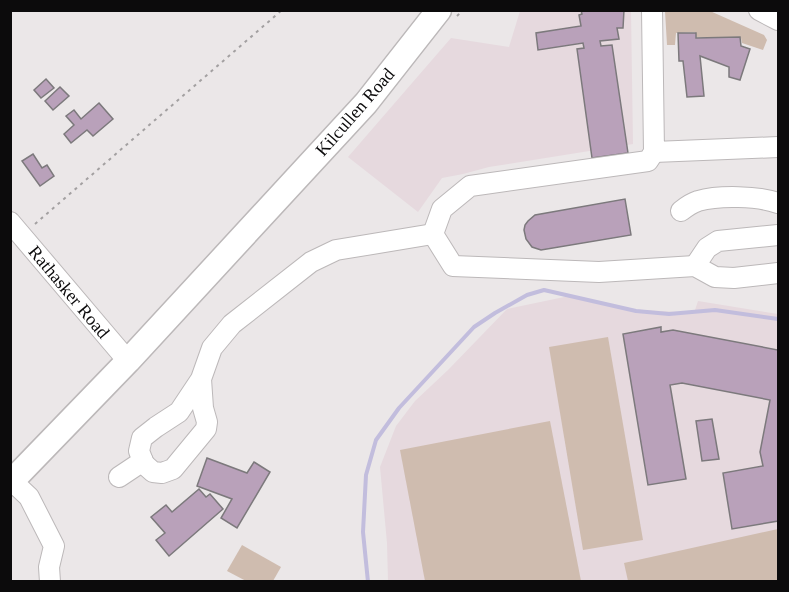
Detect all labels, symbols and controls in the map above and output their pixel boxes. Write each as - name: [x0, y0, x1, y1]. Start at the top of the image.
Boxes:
- street label: Kilcullen Road: [312, 64, 398, 160]
- street label: Rathasker Road: [25, 242, 113, 342]

